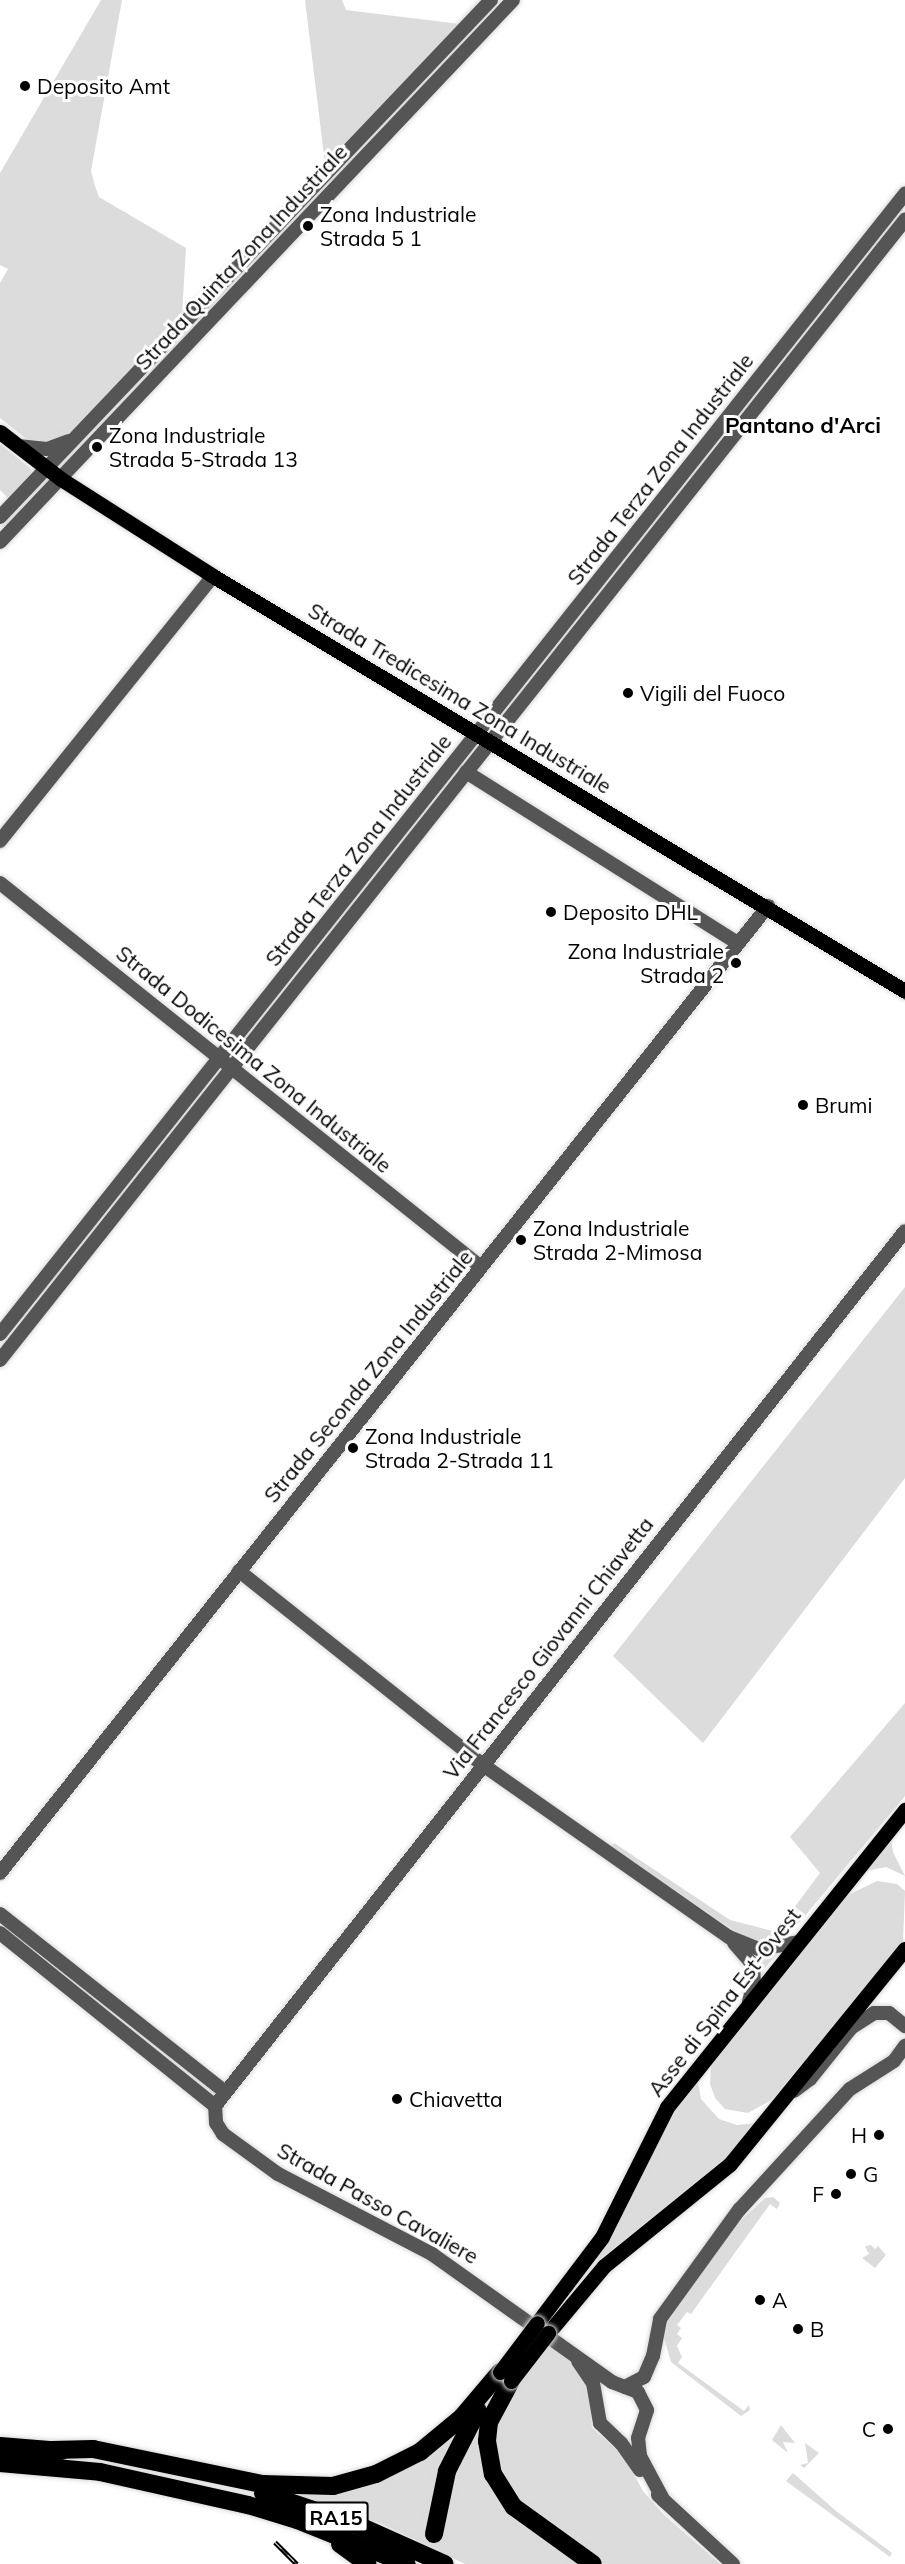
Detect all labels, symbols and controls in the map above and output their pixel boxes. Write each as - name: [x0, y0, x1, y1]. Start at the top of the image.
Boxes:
- place label: Deposito Amt: [37, 73, 170, 99]
- marker: Deposito Amt: [18, 79, 32, 93]
- street label: Strada Quinta Zona Industriale: [130, 139, 352, 375]
- place label: Zona Industriale Strada 5 1: [320, 201, 476, 251]
- marker: Zona Industriale Strada 5 1: [301, 219, 315, 233]
- street label: Strada Terza Zona Industriale: [562, 348, 758, 590]
- district label: Pantano d'Arci: [725, 413, 881, 439]
- place label: Zona Industriale Strada 5-Strada 13: [109, 422, 298, 472]
- marker: Zona Industriale Strada 5-Strada 13: [90, 440, 104, 454]
- street label: Strada Tredicesima Zona Industriale: [304, 597, 616, 799]
- place label: Vigili del Fuoco: [640, 680, 785, 706]
- marker: Vigili del Fuoco: [621, 686, 635, 700]
- street label: Strada Terza Zona Industriale: [260, 729, 456, 971]
- place label: Deposito DHL: [563, 899, 698, 925]
- marker: Deposito DHL: [544, 905, 558, 919]
- place label: Zona Industriale Strada 2: [568, 938, 724, 988]
- street label: Strada Dodicesima Zona Industriale: [111, 940, 397, 1178]
- marker: Zona Industriale Strada 2: [729, 956, 743, 970]
- place label: Brumi: [815, 1092, 872, 1118]
- marker: Brumi: [796, 1098, 810, 1112]
- place label: Zona Industriale Strada 2-Mimosa: [533, 1215, 702, 1265]
- marker: Zona Industriale Strada 2-Mimosa: [514, 1233, 528, 1247]
- street label: Strada Seconda Zona Industriale: [258, 1245, 478, 1507]
- place label: Zona Industriale Strada 2-Strada 11: [365, 1423, 554, 1473]
- marker: Zona Industriale Strada 2-Strada 11: [346, 1441, 360, 1455]
- street label: Via Francesco Giovanni Chiavetta: [438, 1512, 658, 1784]
- street label: Asse di Spina Est-Ovest: [643, 1903, 805, 2101]
- place label: Chiavetta: [409, 2086, 503, 2112]
- marker: Chiavetta: [390, 2092, 404, 2106]
- place label: H: [851, 2122, 867, 2148]
- marker: H: [872, 2128, 886, 2142]
- street label: Strada Passo Cavaliere: [273, 2137, 483, 2269]
- place label: G: [863, 2161, 878, 2187]
- marker: G: [844, 2167, 858, 2181]
- place label: F: [812, 2181, 824, 2207]
- marker: F: [829, 2187, 843, 2201]
- place label: A: [772, 2287, 787, 2313]
- marker: A: [753, 2293, 767, 2307]
- place label: B: [810, 2316, 824, 2342]
- marker: B: [791, 2322, 805, 2336]
- place label: C: [862, 2416, 876, 2442]
- marker: C: [881, 2422, 895, 2436]
- road number: RA15: [303, 2500, 369, 2534]

